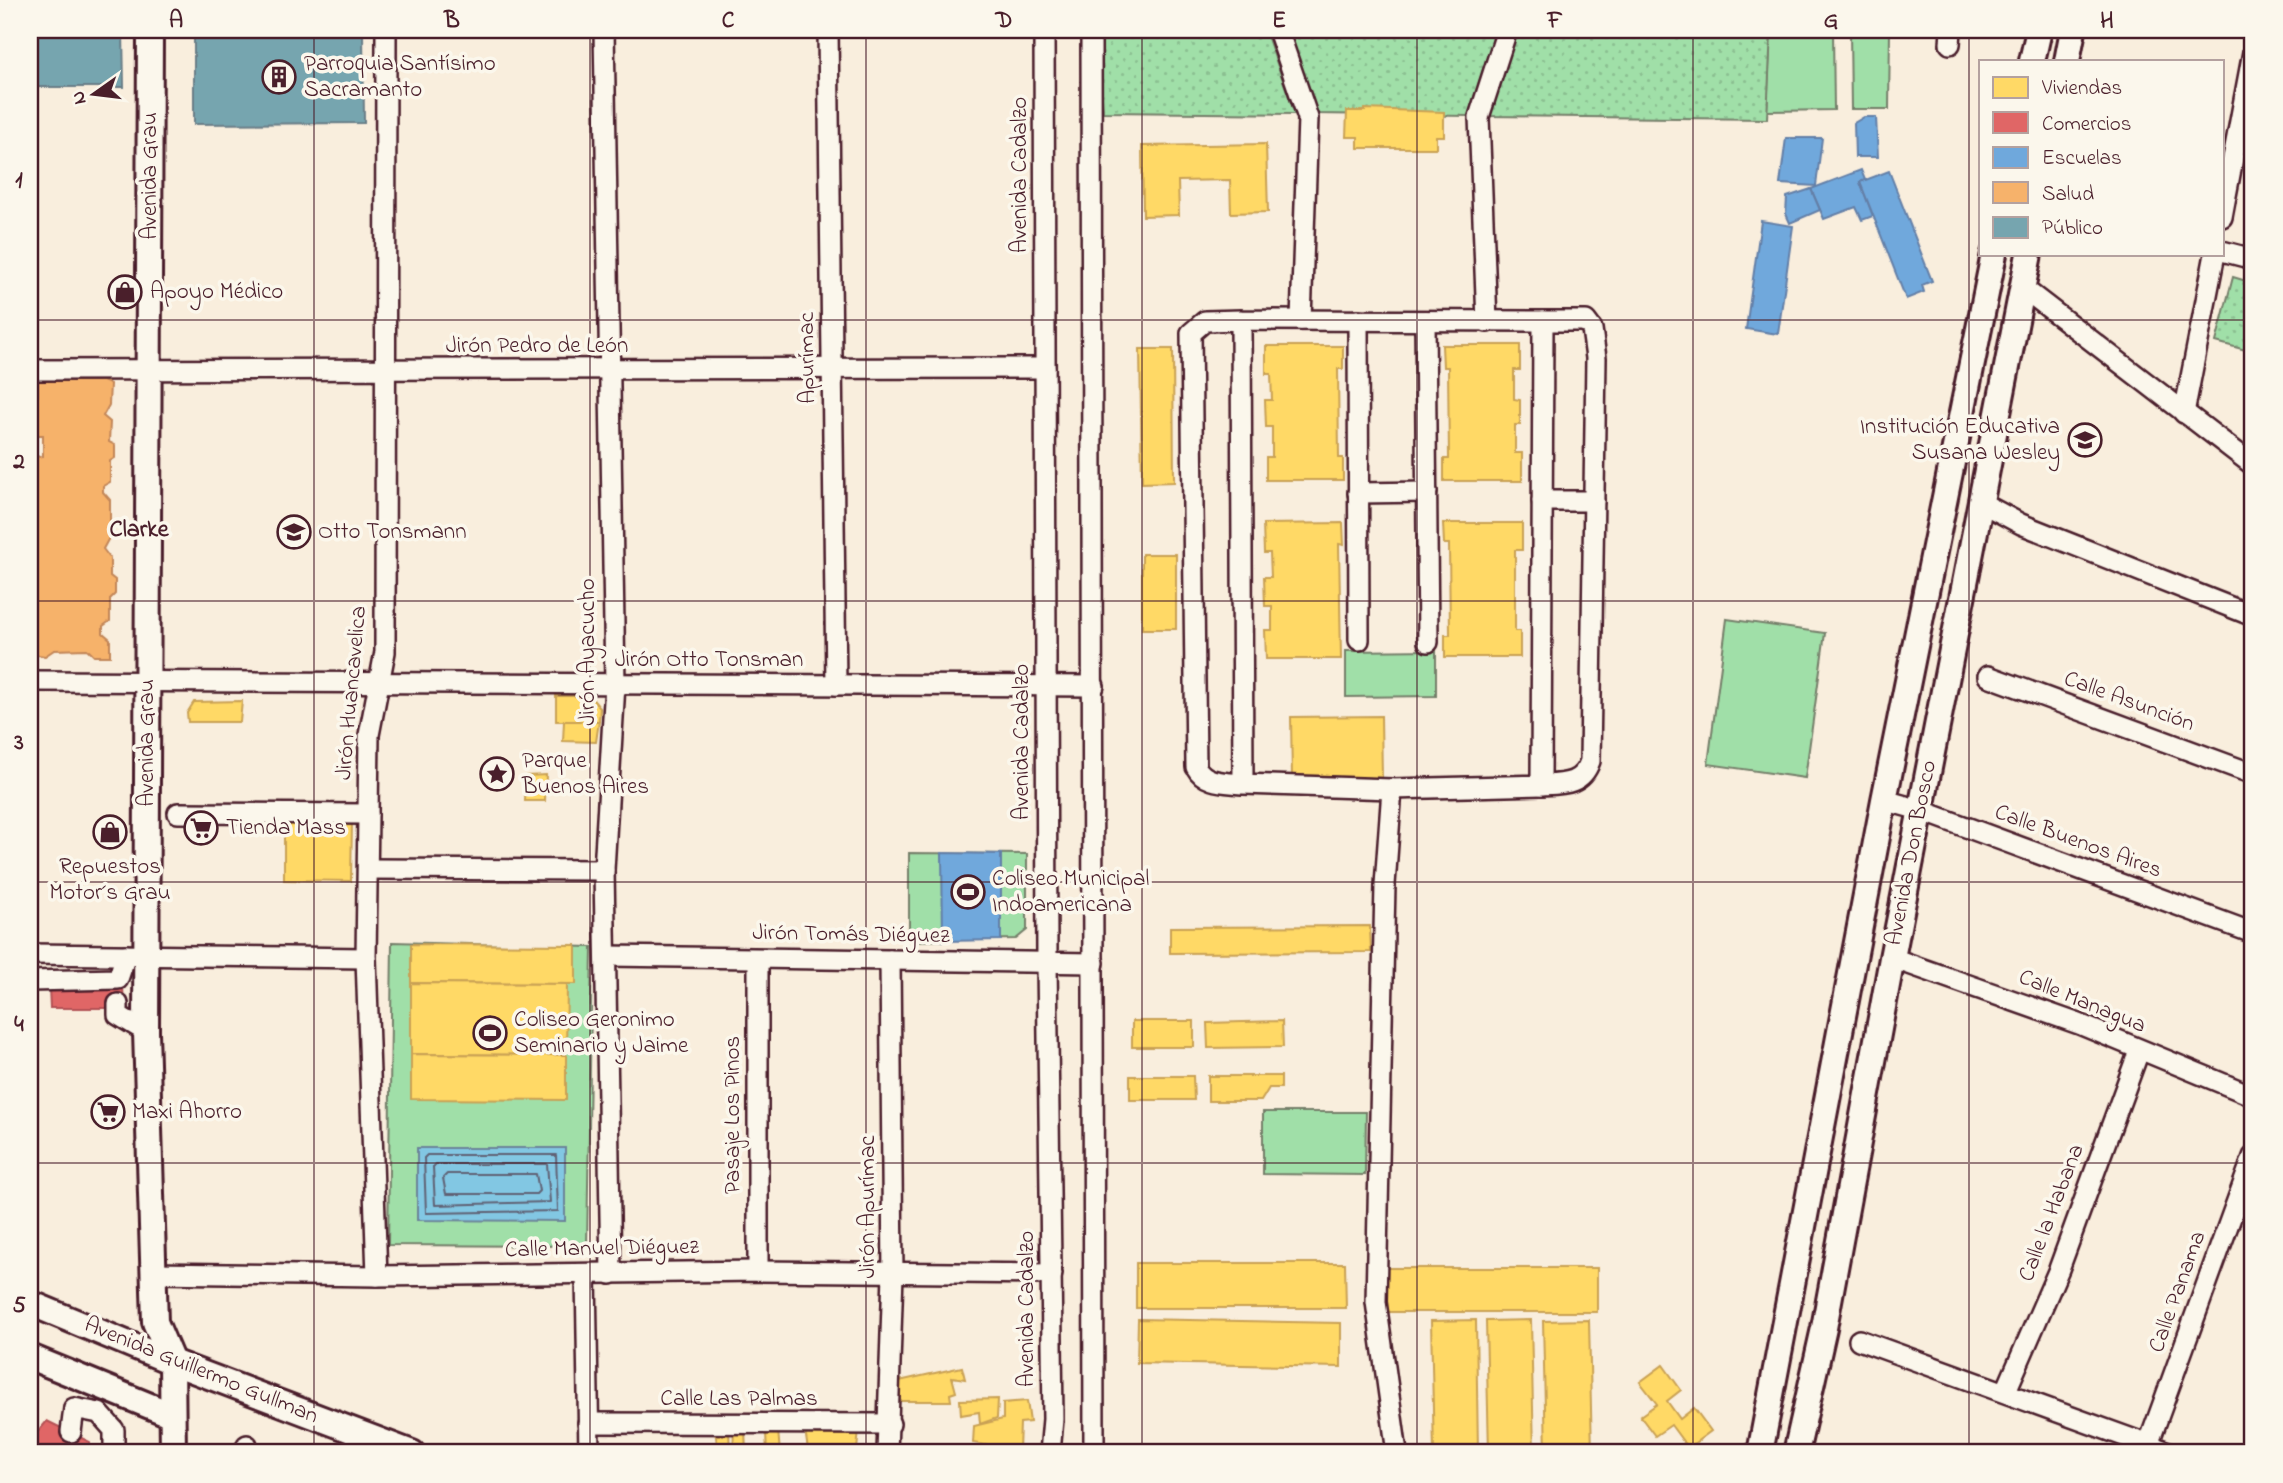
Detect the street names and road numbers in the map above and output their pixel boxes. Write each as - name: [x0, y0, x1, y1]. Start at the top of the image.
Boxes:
- street label: Avenida Cadalzo: [1004, 97, 1037, 253]
- street label: Avenida Grau: [134, 112, 167, 240]
- street label: Apurímac: [791, 311, 825, 404]
- street label: Jirón Pedro de León: [446, 330, 628, 363]
- street label: Jirón Ayacucho: [572, 578, 607, 726]
- street label: Jirón Huancavelica: [328, 604, 376, 782]
- street label: Jirón Otto Tonsman: [615, 644, 803, 677]
- street label: Calle Asunción: [2059, 663, 2199, 741]
- street label: Avenida Cadalzo: [1006, 664, 1039, 820]
- street label: Avenida Grau: [131, 679, 164, 807]
- street label: Avenida Don Bosco: [1878, 758, 1946, 948]
- street label: Calle Buenos Aires: [1990, 796, 2166, 888]
- street label: Jirón Tomás Diéguez: [752, 917, 950, 954]
- street label: Calle Managua: [2013, 961, 2151, 1043]
- street label: Pasaje Los Pinos: [717, 1036, 750, 1194]
- street label: Jirón Apurímac: [852, 1135, 885, 1279]
- street label: Calle la Habana: [2011, 1139, 2093, 1287]
- street label: Calle Panama: [2141, 1227, 2215, 1357]
- street label: Calle Manuel Diéguez: [505, 1231, 700, 1268]
- street label: Avenida Cadalzo: [1011, 1231, 1044, 1387]
- street label: Avenida Guillermo Gullman: [79, 1309, 323, 1433]
- street label: Calle Las Palmas: [660, 1383, 818, 1416]

